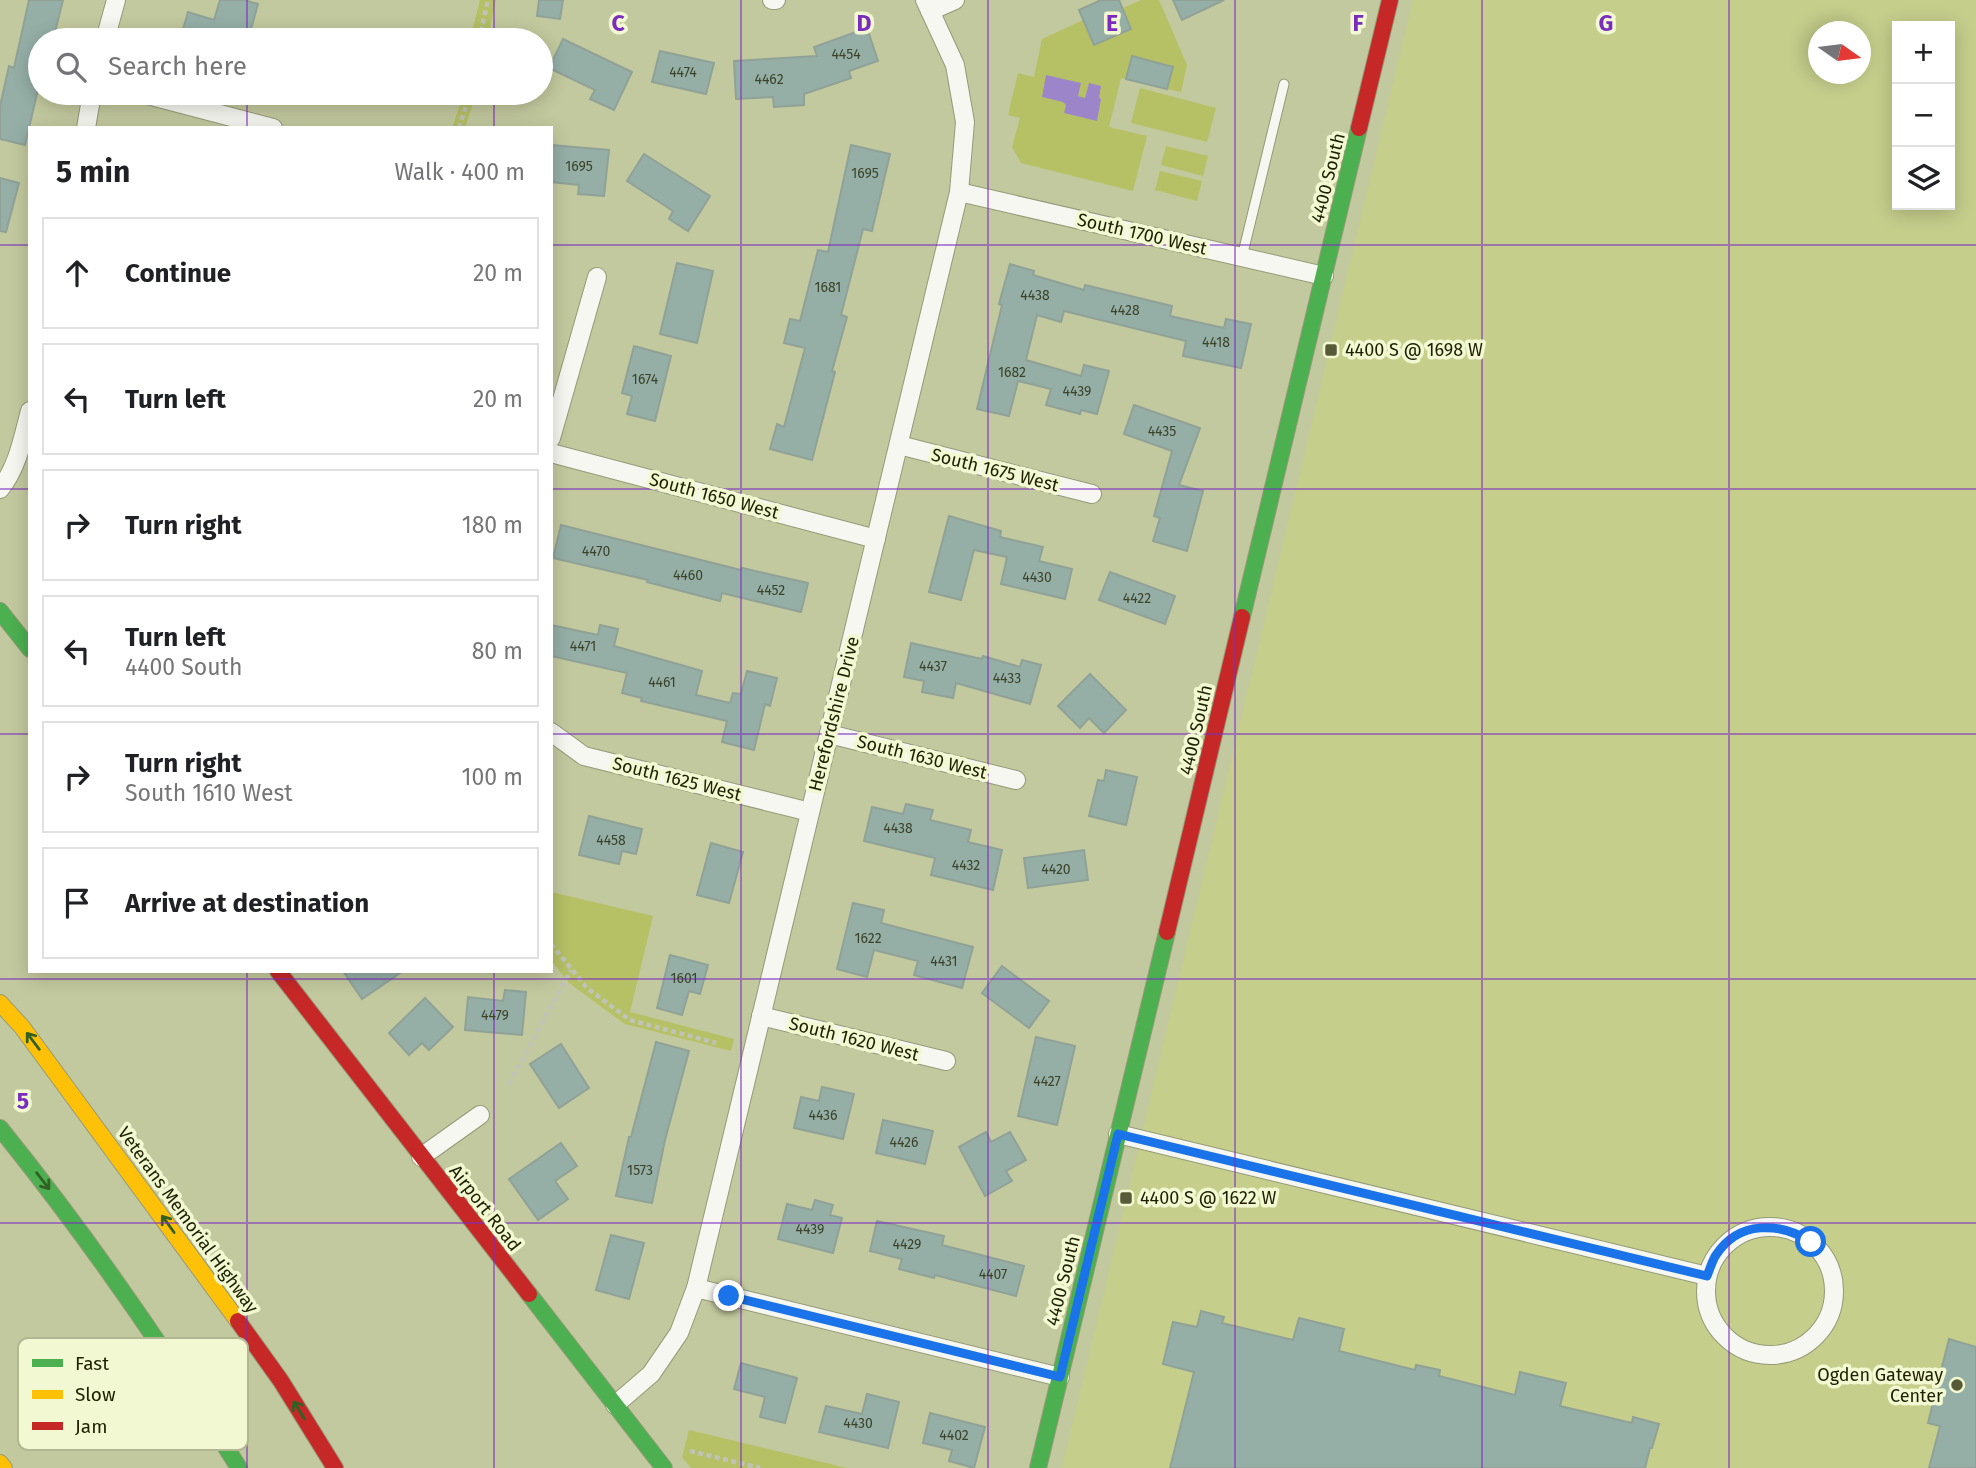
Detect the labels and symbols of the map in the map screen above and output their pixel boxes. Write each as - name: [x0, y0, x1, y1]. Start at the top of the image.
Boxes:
- text: C: [611, 9, 625, 37]
- text: D: [857, 9, 872, 37]
- text: E: [1106, 9, 1118, 37]
- text: F: [1352, 9, 1364, 37]
- text: G: [1599, 9, 1613, 37]
- north arrow: [1808, 21, 1871, 84]
- house number: 4454: [831, 46, 861, 63]
- house number: 4474: [669, 64, 697, 81]
- house number: 4462: [754, 71, 784, 88]
- street label: 4400 South: [1306, 131, 1350, 225]
- house number: 1695: [565, 158, 593, 175]
- house number: 1695: [851, 165, 879, 182]
- street label: South 1700 West: [1075, 208, 1209, 260]
- house number: 1681: [815, 279, 841, 296]
- house number: 4438: [1020, 287, 1050, 304]
- house number: 4428: [1110, 302, 1140, 319]
- house number: 4418: [1202, 334, 1230, 351]
- place label: 4400 S @ 1698 W: [1345, 339, 1483, 361]
- marker: 4400 S @ 1698 W: [1323, 342, 1339, 358]
- house number: 1682: [998, 364, 1026, 381]
- house number: 1674: [632, 371, 659, 388]
- house number: 4439: [1063, 383, 1091, 400]
- house number: 4435: [1148, 423, 1176, 440]
- street label: South 1675 West: [929, 444, 1061, 497]
- street label: South 1650 West: [647, 468, 782, 524]
- house number: 4470: [582, 543, 610, 560]
- house number: 4460: [673, 567, 703, 584]
- house number: 4430: [1022, 569, 1052, 586]
- house number: 4452: [757, 582, 785, 599]
- house number: 4422: [1123, 590, 1151, 607]
- street label: Herefordshire Drive: [804, 634, 864, 794]
- house number: 4471: [570, 638, 596, 655]
- house number: 4437: [919, 658, 947, 675]
- house number: 4433: [993, 670, 1021, 687]
- house number: 4461: [648, 674, 676, 691]
- street label: 4400 South: [1175, 683, 1217, 777]
- street label: South 1630 West: [855, 730, 990, 784]
- street label: South 1625 West: [610, 752, 744, 806]
- house number: 4438: [883, 820, 913, 837]
- house number: 4458: [596, 832, 626, 849]
- house number: 4432: [952, 857, 980, 874]
- house number: 4420: [1041, 861, 1071, 878]
- house number: 1622: [854, 930, 882, 947]
- house number: 4431: [930, 953, 958, 970]
- house number: 1601: [670, 970, 698, 987]
- house number: 4479: [481, 1007, 509, 1024]
- street label: South 1620 West: [787, 1012, 922, 1066]
- one-way arrow: [25, 1032, 40, 1051]
- house number: 4427: [1033, 1073, 1061, 1090]
- text: 5: [17, 1087, 29, 1115]
- house number: 4436: [808, 1107, 838, 1124]
- street label: Veterans Memorial Highway: [113, 1123, 263, 1318]
- house number: 4426: [889, 1134, 919, 1151]
- street label: Airport Road: [445, 1161, 525, 1255]
- house number: 1573: [627, 1162, 653, 1179]
- one-way arrow: [35, 1171, 50, 1189]
- place label: 4400 S @ 1622 W: [1140, 1187, 1276, 1209]
- marker: 4400 S @ 1622 W: [1118, 1190, 1134, 1206]
- one-way arrow: [161, 1215, 175, 1234]
- house number: 4439: [796, 1221, 824, 1238]
- route start: [1795, 1226, 1826, 1257]
- street label: 4400 South: [1041, 1234, 1085, 1328]
- house number: 4429: [893, 1236, 921, 1253]
- house number: 4407: [979, 1266, 1007, 1283]
- route end: [713, 1280, 744, 1311]
- legend: [18, 1338, 248, 1450]
- text: Fast: [75, 1352, 109, 1375]
- place label: Ogden Gateway Center: [1817, 1364, 1943, 1407]
- marker: Ogden Gateway Center: [1949, 1377, 1965, 1393]
- text: Slow: [75, 1383, 116, 1406]
- one-way arrow: [292, 1400, 306, 1420]
- text: Jam: [75, 1415, 107, 1438]
- house number: 4430: [843, 1415, 873, 1432]
- house number: 4402: [939, 1427, 969, 1444]

